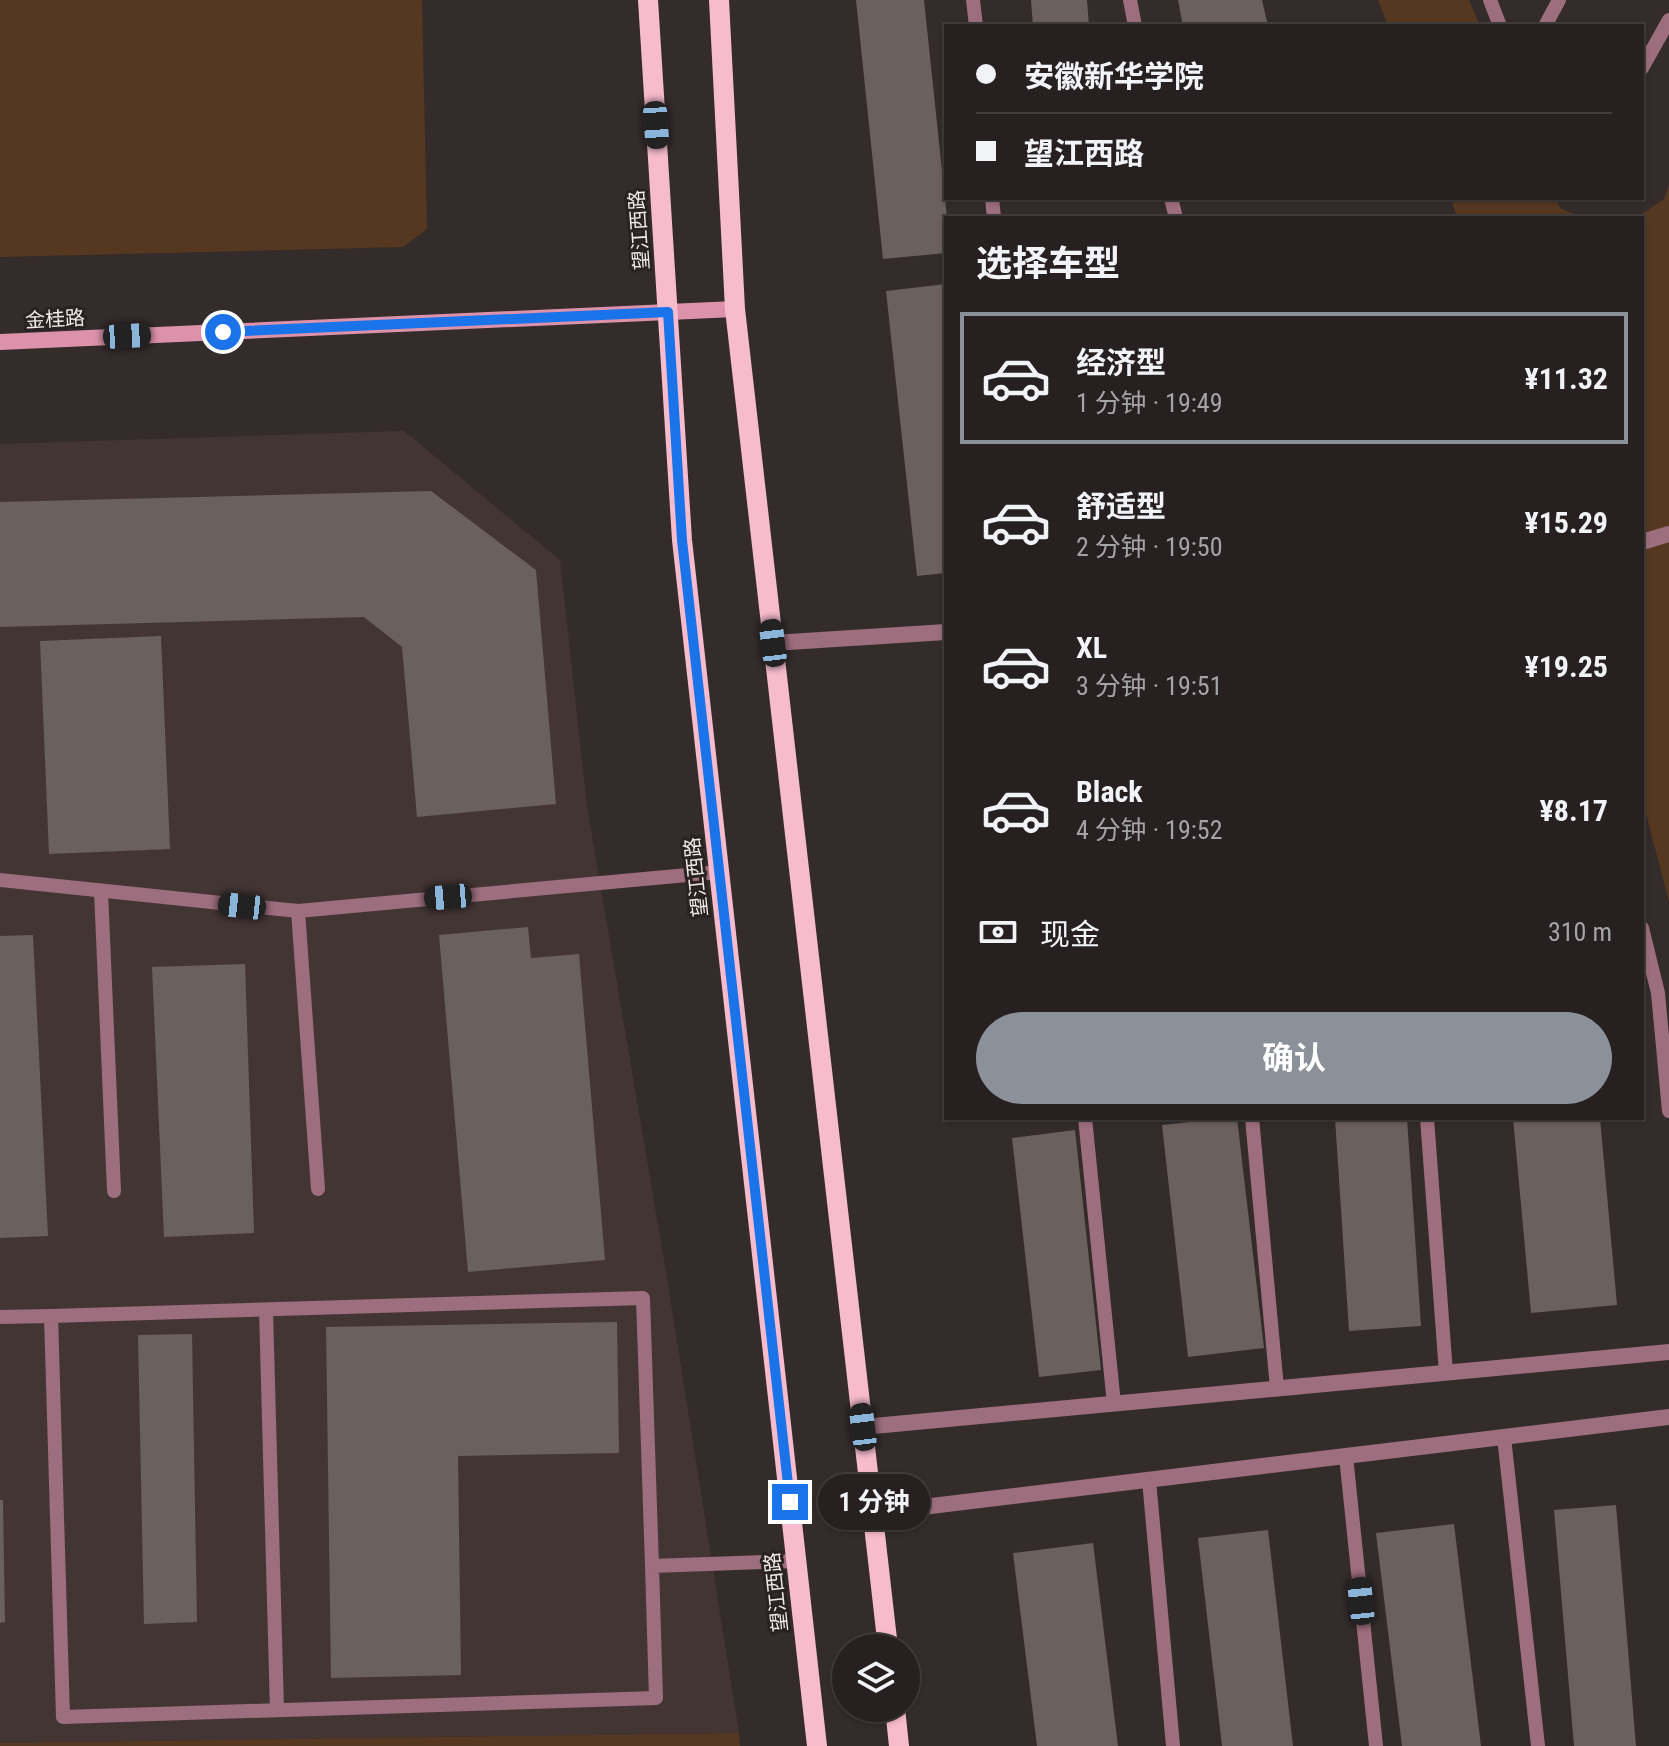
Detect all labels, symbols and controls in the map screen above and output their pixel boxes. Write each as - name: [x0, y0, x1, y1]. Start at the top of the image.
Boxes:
- text: 安徽新华学院: [1024, 59, 1204, 94]
- car: [642, 100, 670, 150]
- text: 望江西路: [1024, 136, 1144, 171]
- street label: 望江西路: [624, 189, 654, 271]
- text: 选择车型: [976, 243, 1120, 285]
- street label: 金桂路: [24, 305, 86, 333]
- route start: [205, 314, 241, 350]
- car: [102, 323, 152, 349]
- icon: car: [980, 342, 1052, 414]
- text: 经济型: [1076, 345, 1166, 380]
- text: ¥11.32: [1524, 361, 1608, 396]
- text: 1 分钟 · 19:49: [1076, 388, 1222, 418]
- icon: car: [980, 486, 1052, 558]
- text: 舒适型: [1076, 489, 1166, 524]
- text: ¥15.29: [1524, 505, 1608, 540]
- text: 2 分钟 · 19:50: [1076, 532, 1222, 562]
- car: [758, 618, 788, 668]
- icon: car: [980, 630, 1052, 702]
- text: XL: [1076, 630, 1107, 665]
- text: ¥19.25: [1524, 649, 1608, 684]
- text: 3 分钟 · 19:51: [1076, 671, 1222, 701]
- icon: car: [980, 774, 1052, 846]
- text: Black: [1076, 774, 1143, 809]
- text: ¥8.17: [1540, 793, 1608, 828]
- text: 4 分钟 · 19:52: [1076, 815, 1222, 845]
- street label: 望江西路: [680, 836, 712, 918]
- car: [423, 883, 473, 911]
- car: [217, 892, 267, 920]
- icon: cash: [976, 910, 1020, 954]
- text: 现金: [1040, 917, 1100, 952]
- text: 310 m: [1548, 917, 1612, 947]
- button: 确认: [976, 1012, 1612, 1104]
- car: [848, 1402, 878, 1452]
- callout: 1 分钟: [818, 1474, 930, 1530]
- route end: [772, 1484, 808, 1520]
- text: 1 分钟: [838, 1487, 910, 1517]
- street label: 望江西路: [760, 1551, 792, 1633]
- car: [1347, 1576, 1375, 1626]
- map controls: [832, 1634, 920, 1722]
- button: layers: [832, 1634, 920, 1722]

